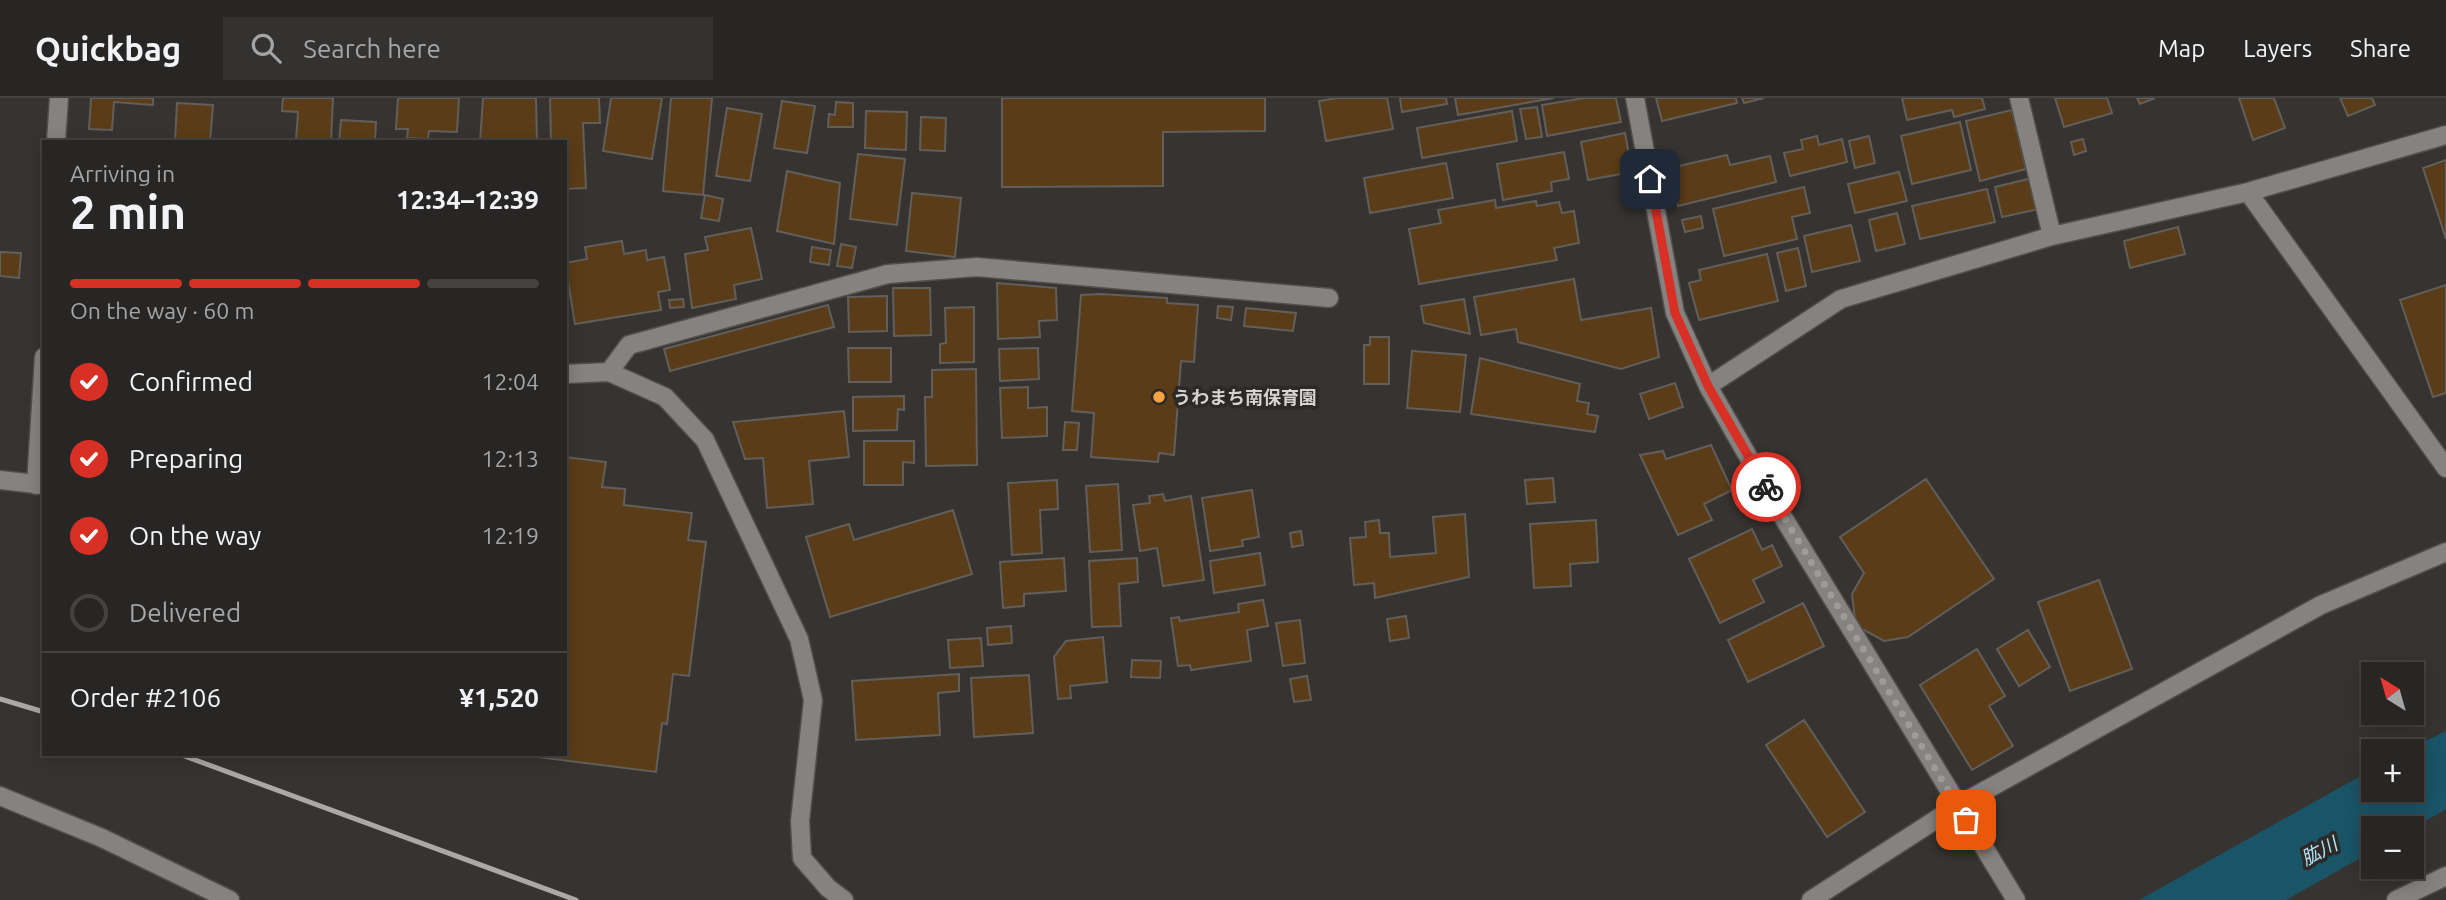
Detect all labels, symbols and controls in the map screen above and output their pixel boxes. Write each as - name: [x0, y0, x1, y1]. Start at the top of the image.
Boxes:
- search box: [223, 17, 713, 80]
- icon: search: [247, 29, 285, 67]
- text: Quickbag: [35, 30, 181, 67]
- text: Search here: [303, 34, 441, 63]
- text: Map: [2158, 35, 2205, 62]
- text: Layers: [2243, 35, 2312, 62]
- text: Share: [2350, 35, 2411, 62]
- pin: [1620, 149, 1680, 209]
- icon: home: [1631, 160, 1669, 198]
- text: Arriving in: [70, 161, 175, 186]
- text: 12:34–12:39: [396, 185, 539, 214]
- text: 2 min: [70, 186, 186, 238]
- text: On the way · 60 m: [70, 298, 254, 323]
- icon: check: [70, 363, 108, 401]
- text: Confirmed: [129, 367, 253, 396]
- text: 12:04: [481, 369, 539, 394]
- place label: うわまち南保育園: [1173, 387, 1317, 407]
- marker: うわまち南保育園: [1151, 389, 1167, 405]
- icon: check: [70, 440, 108, 478]
- text: Preparing: [129, 444, 243, 473]
- text: 12:13: [481, 446, 539, 471]
- courier: [1731, 452, 1801, 522]
- icon: bike: [1747, 468, 1785, 506]
- icon: check: [70, 517, 108, 555]
- text: On the way: [129, 521, 261, 550]
- text: 12:19: [481, 523, 539, 548]
- text: Delivered: [129, 598, 241, 627]
- north arrow: [2361, 662, 2424, 724]
- map controls: [2361, 662, 2424, 879]
- text: Order #2106: [70, 683, 221, 712]
- text: ¥1,520: [459, 683, 539, 712]
- button: +: [2361, 739, 2424, 802]
- pin: [1936, 790, 1996, 850]
- icon: bag: [1947, 801, 1985, 839]
- button: −: [2361, 816, 2424, 879]
- water label: 肱川: [2297, 831, 2343, 870]

